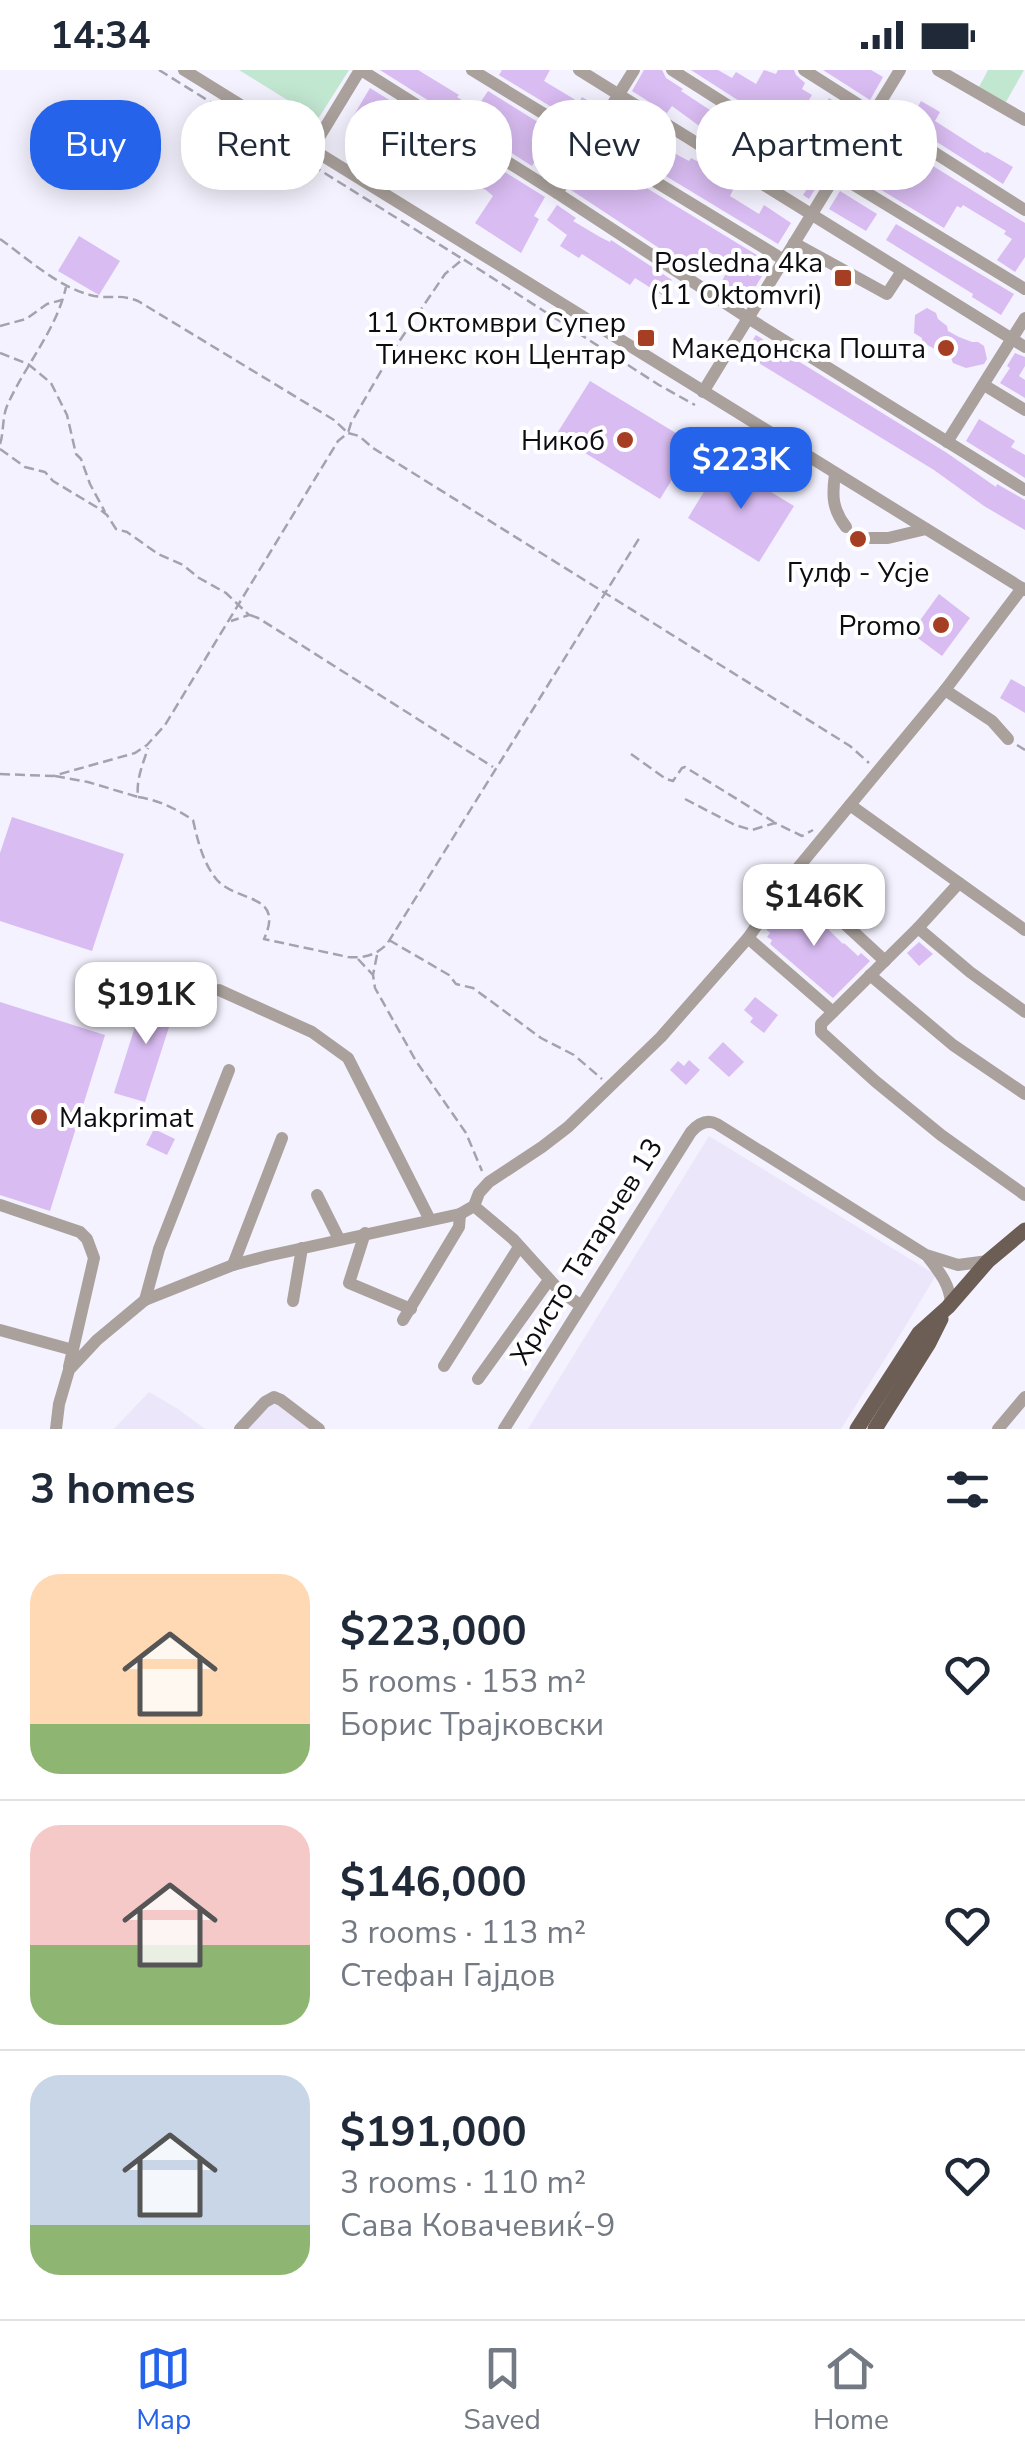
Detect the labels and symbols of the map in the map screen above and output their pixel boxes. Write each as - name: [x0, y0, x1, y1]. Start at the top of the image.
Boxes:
- place label: Posledna 4ka (11 Oktomvri): [649, 244, 823, 314]
- marker: Posledna 4ka (11 Oktomvri): [832, 267, 854, 289]
- place label: 11 Октомври Супер Тинекс кон Центар: [366, 304, 626, 374]
- marker: 11 Октомври Супер Тинекс кон Центар: [635, 327, 657, 349]
- place label: Македонска Пошта: [671, 330, 926, 368]
- marker: Македонска Пошта: [935, 337, 957, 359]
- place label: Никоб: [521, 422, 605, 460]
- pin: $223K: [671, 427, 811, 512]
- marker: Никоб: [614, 429, 636, 451]
- marker: Гулф - Усје: [847, 528, 869, 550]
- place label: Гулф - Усје: [787, 554, 929, 592]
- place label: Promo: [839, 607, 921, 645]
- marker: Promo: [930, 614, 952, 636]
- pin: $146K: [744, 864, 884, 949]
- pin: $191K: [76, 962, 216, 1047]
- place label: Makprimat: [59, 1099, 193, 1137]
- marker: Makprimat: [28, 1106, 50, 1128]
- street label: Христо Татарчев 13: [502, 1131, 672, 1372]

